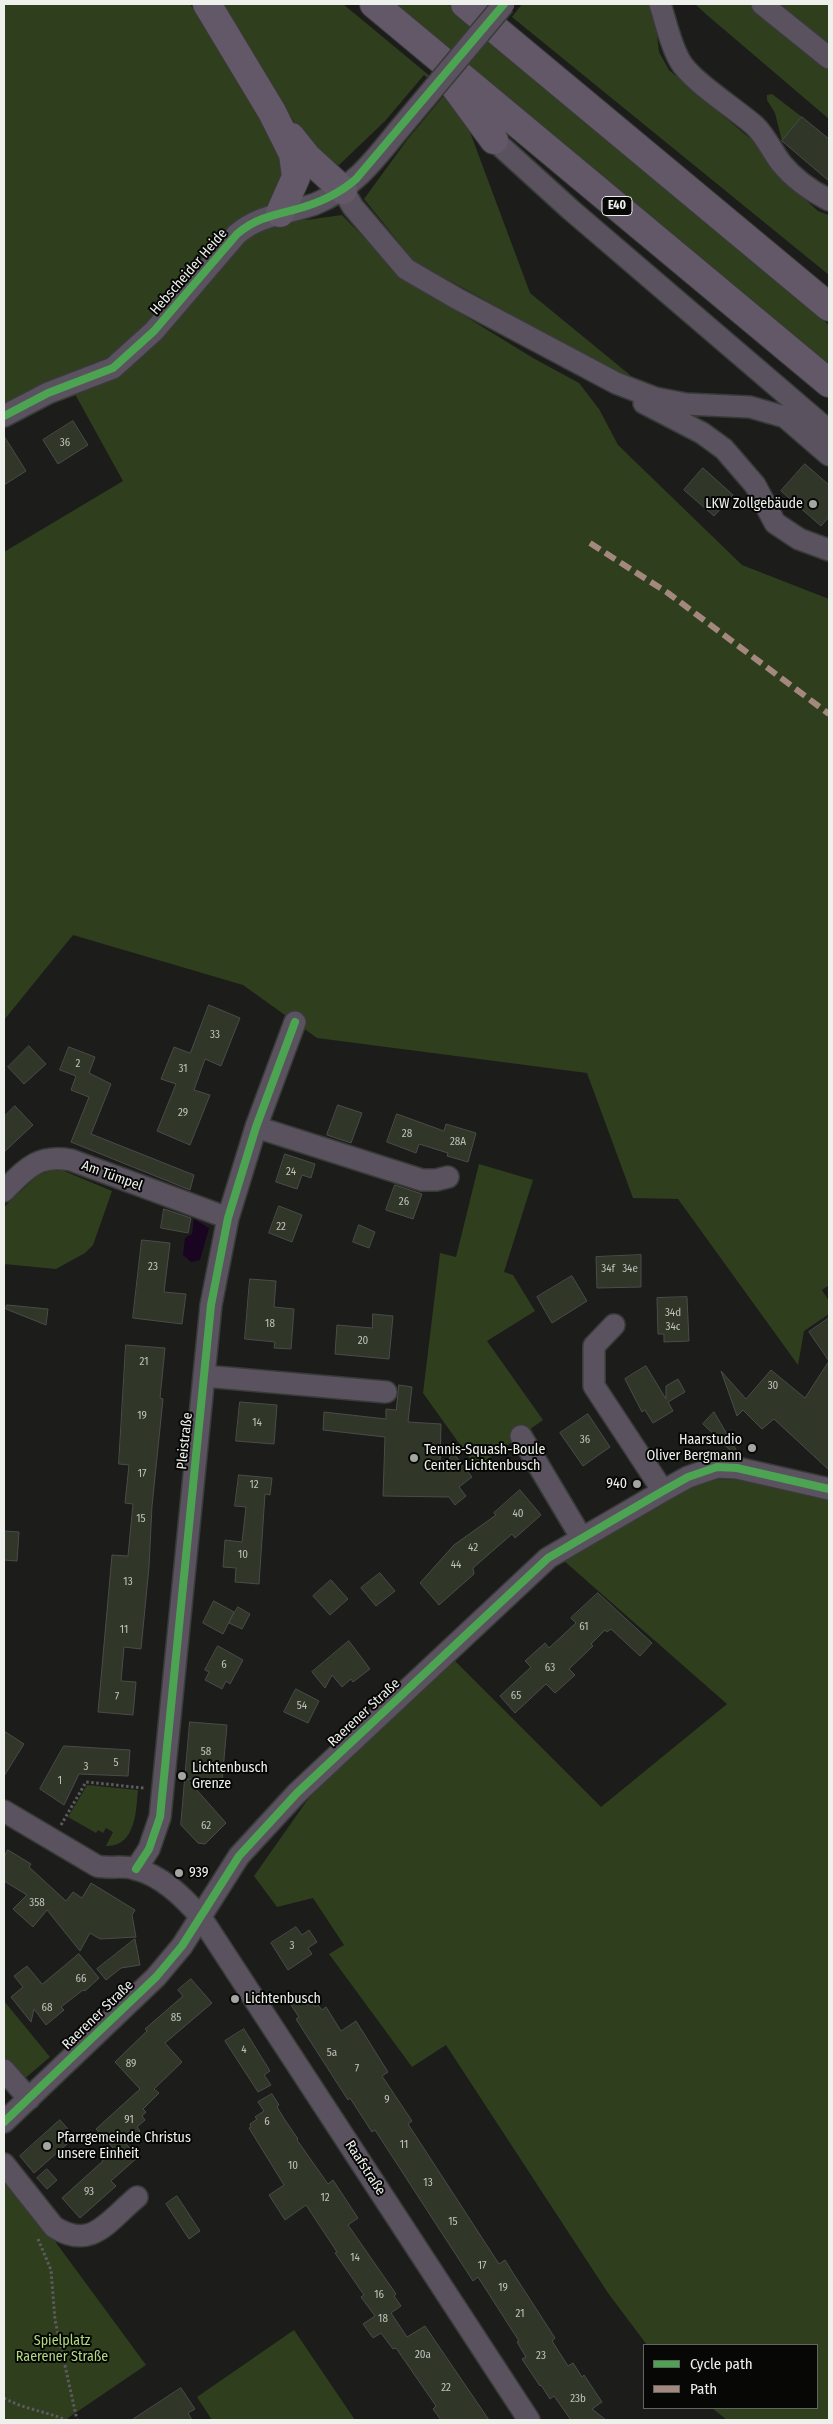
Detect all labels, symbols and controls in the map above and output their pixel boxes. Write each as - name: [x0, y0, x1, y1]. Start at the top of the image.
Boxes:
- road number: E40: [602, 197, 632, 216]
- street label: Hebscheider Heide: [147, 226, 231, 318]
- house number: 36: [60, 436, 70, 450]
- place label: LKW Zollgebäude: [705, 496, 803, 512]
- marker: LKW Zollgebäude: [807, 498, 819, 510]
- house number: 33: [210, 1028, 220, 1042]
- house number: 2: [76, 1057, 80, 1071]
- house number: 31: [179, 1062, 187, 1076]
- house number: 29: [178, 1106, 188, 1120]
- house number: 28: [402, 1127, 412, 1141]
- house number: 28A: [450, 1135, 466, 1149]
- street label: Am Tümpel: [79, 1157, 145, 1195]
- house number: 24: [286, 1165, 296, 1179]
- house number: 26: [399, 1195, 409, 1209]
- house number: 22: [276, 1220, 286, 1234]
- house number: 23: [148, 1260, 158, 1274]
- house number: 34f: [601, 1262, 615, 1276]
- house number: 34e: [622, 1262, 638, 1276]
- house number: 34d: [665, 1306, 681, 1320]
- house number: 18: [265, 1317, 275, 1331]
- house number: 34c: [666, 1320, 680, 1334]
- house number: 20: [358, 1334, 368, 1348]
- house number: 21: [140, 1355, 148, 1369]
- house number: 30: [768, 1379, 778, 1393]
- house number: 19: [137, 1409, 147, 1423]
- street label: Pleistraße: [174, 1412, 196, 1470]
- house number: 14: [252, 1416, 262, 1430]
- place label: Haarstudio Oliver Bergmann: [646, 1432, 742, 1464]
- house number: 36: [580, 1433, 590, 1447]
- place label: Tennis-Squash-Boule Center Lichtenbusch: [424, 1442, 545, 1474]
- marker: Haarstudio Oliver Bergmann: [746, 1442, 758, 1454]
- marker: Tennis-Squash-Boule Center Lichtenbusch: [408, 1452, 420, 1464]
- house number: 17: [138, 1467, 146, 1481]
- place label: 940: [606, 1476, 627, 1492]
- house number: 12: [249, 1478, 259, 1492]
- marker: 940: [631, 1478, 643, 1490]
- house number: 40: [512, 1507, 524, 1521]
- house number: 15: [136, 1512, 146, 1526]
- house number: 42: [468, 1541, 478, 1555]
- house number: 10: [238, 1548, 248, 1562]
- house number: 44: [451, 1558, 461, 1572]
- house number: 13: [123, 1575, 133, 1589]
- house number: 61: [579, 1620, 589, 1634]
- house number: 11: [120, 1623, 128, 1637]
- house number: 6: [221, 1658, 227, 1672]
- house number: 63: [545, 1661, 555, 1675]
- street label: Raerener Straße: [324, 1675, 404, 1751]
- house number: 65: [511, 1689, 521, 1703]
- house number: 7: [115, 1690, 119, 1704]
- house number: 54: [297, 1699, 307, 1713]
- house number: 58: [201, 1745, 211, 1759]
- house number: 5: [113, 1756, 119, 1770]
- house number: 3: [84, 1760, 88, 1774]
- place label: Lichtenbusch Grenze: [192, 1760, 268, 1792]
- marker: Lichtenbusch Grenze: [176, 1770, 188, 1782]
- house number: 1: [58, 1774, 62, 1788]
- house number: 62: [201, 1819, 211, 1833]
- place label: 939: [189, 1865, 208, 1881]
- marker: 939: [173, 1867, 185, 1879]
- house number: 358: [29, 1896, 45, 1910]
- house number: 3: [290, 1939, 294, 1953]
- house number: 66: [76, 1972, 86, 1986]
- street label: Raerener Straße: [59, 1977, 137, 2053]
- place label: Lichtenbusch: [245, 1991, 321, 2007]
- marker: Lichtenbusch: [229, 1993, 241, 2005]
- house number: 68: [42, 2001, 52, 2015]
- house number: 85: [171, 2011, 181, 2025]
- house number: 4: [241, 2043, 247, 2057]
- house number: 5a: [327, 2046, 337, 2060]
- house number: 89: [126, 2057, 136, 2071]
- house number: 7: [355, 2062, 359, 2076]
- house number: 9: [384, 2093, 390, 2107]
- house number: 91: [124, 2113, 134, 2127]
- house number: 6: [264, 2115, 270, 2129]
- place label: Pfarrgemeinde Christus unsere Einheit: [57, 2130, 191, 2162]
- street label: Raafstraße: [341, 2138, 389, 2198]
- house number: 11: [400, 2138, 408, 2152]
- marker: Pfarrgemeinde Christus unsere Einheit: [41, 2140, 53, 2152]
- house number: 10: [288, 2159, 298, 2173]
- house number: 13: [423, 2176, 433, 2190]
- house number: 93: [84, 2185, 94, 2199]
- house number: 12: [320, 2191, 330, 2205]
- house number: 15: [448, 2215, 458, 2229]
- house number: 14: [350, 2251, 360, 2265]
- house number: 17: [478, 2259, 486, 2273]
- house number: 19: [498, 2281, 508, 2295]
- house number: 16: [374, 2288, 384, 2302]
- house number: 21: [516, 2307, 524, 2321]
- house number: 18: [378, 2312, 388, 2326]
- park label: Spielplatz Raerener Straße: [16, 2333, 108, 2366]
- legend: [643, 2344, 818, 2409]
- house number: 20a: [415, 2348, 431, 2362]
- house number: 23: [536, 2349, 546, 2363]
- text: Cycle path: [690, 2355, 753, 2373]
- text: Path: [690, 2380, 717, 2398]
- house number: 22: [441, 2381, 451, 2395]
- house number: 23b: [570, 2392, 586, 2406]

